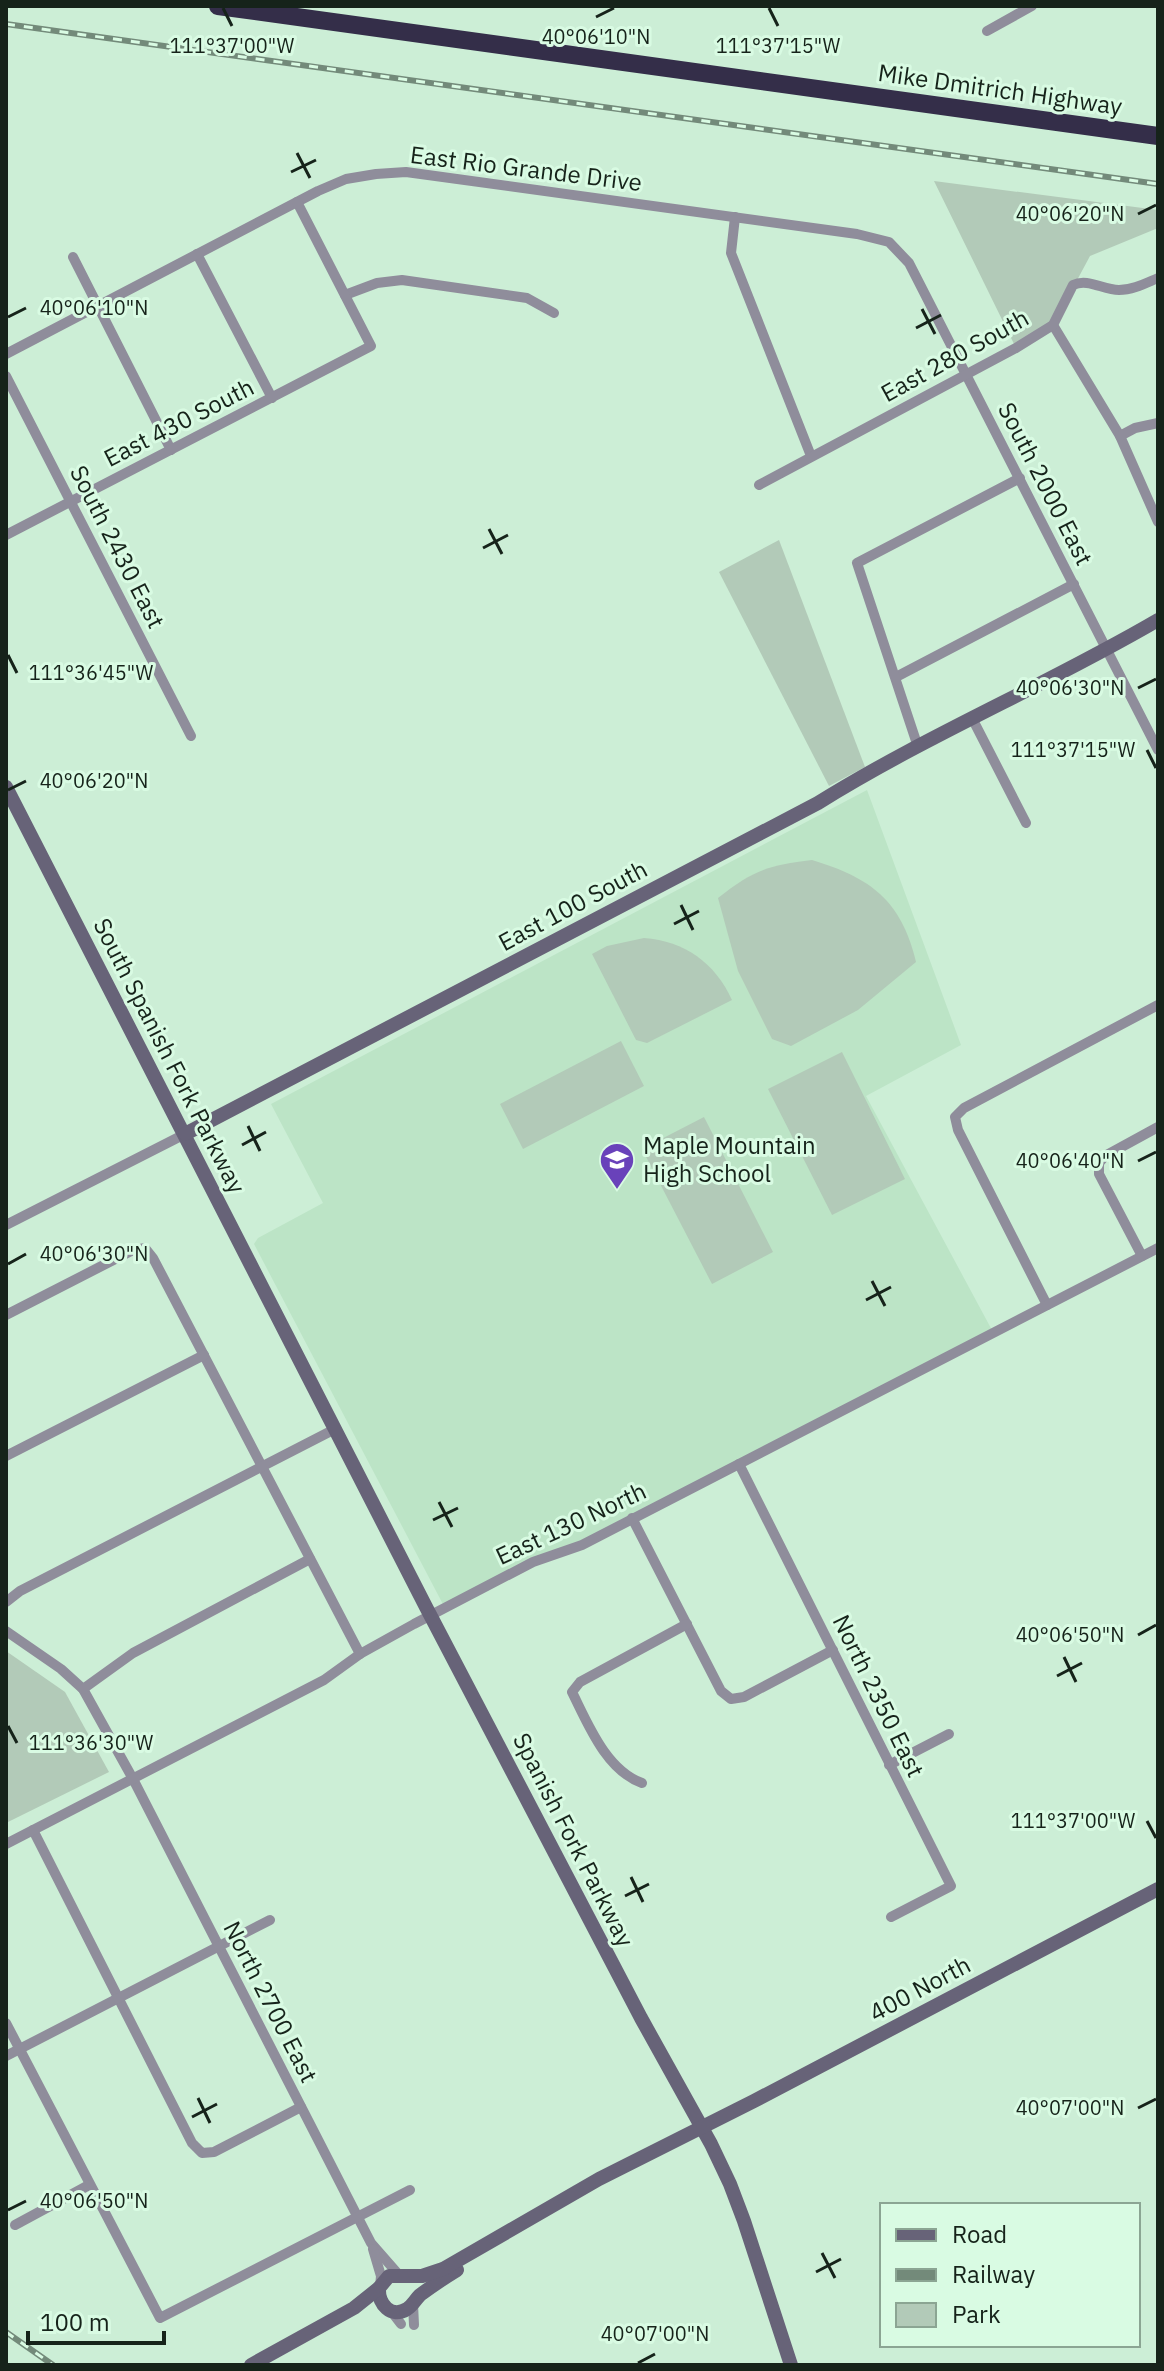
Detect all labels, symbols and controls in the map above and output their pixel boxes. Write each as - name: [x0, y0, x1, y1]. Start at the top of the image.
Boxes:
- text: 40°06'10"N: [542, 23, 650, 50]
- text: 111°37'00"W: [170, 32, 295, 59]
- text: 111°37'15"W: [716, 32, 841, 59]
- street label: Mike Dmitrich Highway: [876, 56, 1124, 122]
- street label: East Rio Grande Drive: [408, 138, 644, 198]
- text: 40°06'20"N: [1016, 200, 1124, 227]
- text: 40°06'10"N: [40, 294, 148, 321]
- street label: East 280 South: [875, 301, 1034, 409]
- street label: East 430 South: [98, 371, 259, 474]
- street label: South 2000 East: [991, 397, 1101, 570]
- street label: South 2430 East: [63, 460, 173, 633]
- text: 111°36'45"W: [29, 659, 154, 686]
- text: 40°06'30"N: [1016, 674, 1124, 701]
- text: 111°37'15"W: [1011, 736, 1136, 763]
- text: 40°06'20"N: [40, 767, 148, 794]
- street label: East 100 South: [492, 852, 653, 958]
- street label: South Spanish Fork Parkway: [86, 912, 253, 1199]
- place label: Maple Mountain High School: [643, 1129, 816, 1189]
- school or university icon: Maple Mountain High School: [598, 1141, 636, 1191]
- text: 40°06'40"N: [1016, 1147, 1124, 1174]
- text: 40°06'30"N: [40, 1240, 148, 1267]
- street label: East 130 North: [490, 1474, 651, 1572]
- street label: North 2350 East: [826, 1609, 932, 1782]
- text: 40°06'50"N: [1016, 1621, 1124, 1648]
- street label: Spanish Fork Parkway: [506, 1727, 642, 1952]
- text: 111°36'30"W: [29, 1729, 154, 1756]
- text: 111°37'00"W: [1011, 1807, 1136, 1834]
- street label: North 2700 East: [216, 1915, 325, 2088]
- street label: 400 North: [863, 1948, 976, 2028]
- text: 40°07'00"N: [1016, 2094, 1124, 2121]
- text: 40°06'50"N: [40, 2187, 148, 2214]
- legend: [880, 2203, 1140, 2347]
- text: Road: [952, 2218, 1007, 2250]
- text: Railway: [952, 2258, 1035, 2290]
- scale bar: [28, 2295, 164, 2345]
- text: Park: [952, 2298, 1001, 2330]
- text: 100 m: [40, 2306, 110, 2338]
- text: 40°07'00"N: [601, 2320, 709, 2347]

